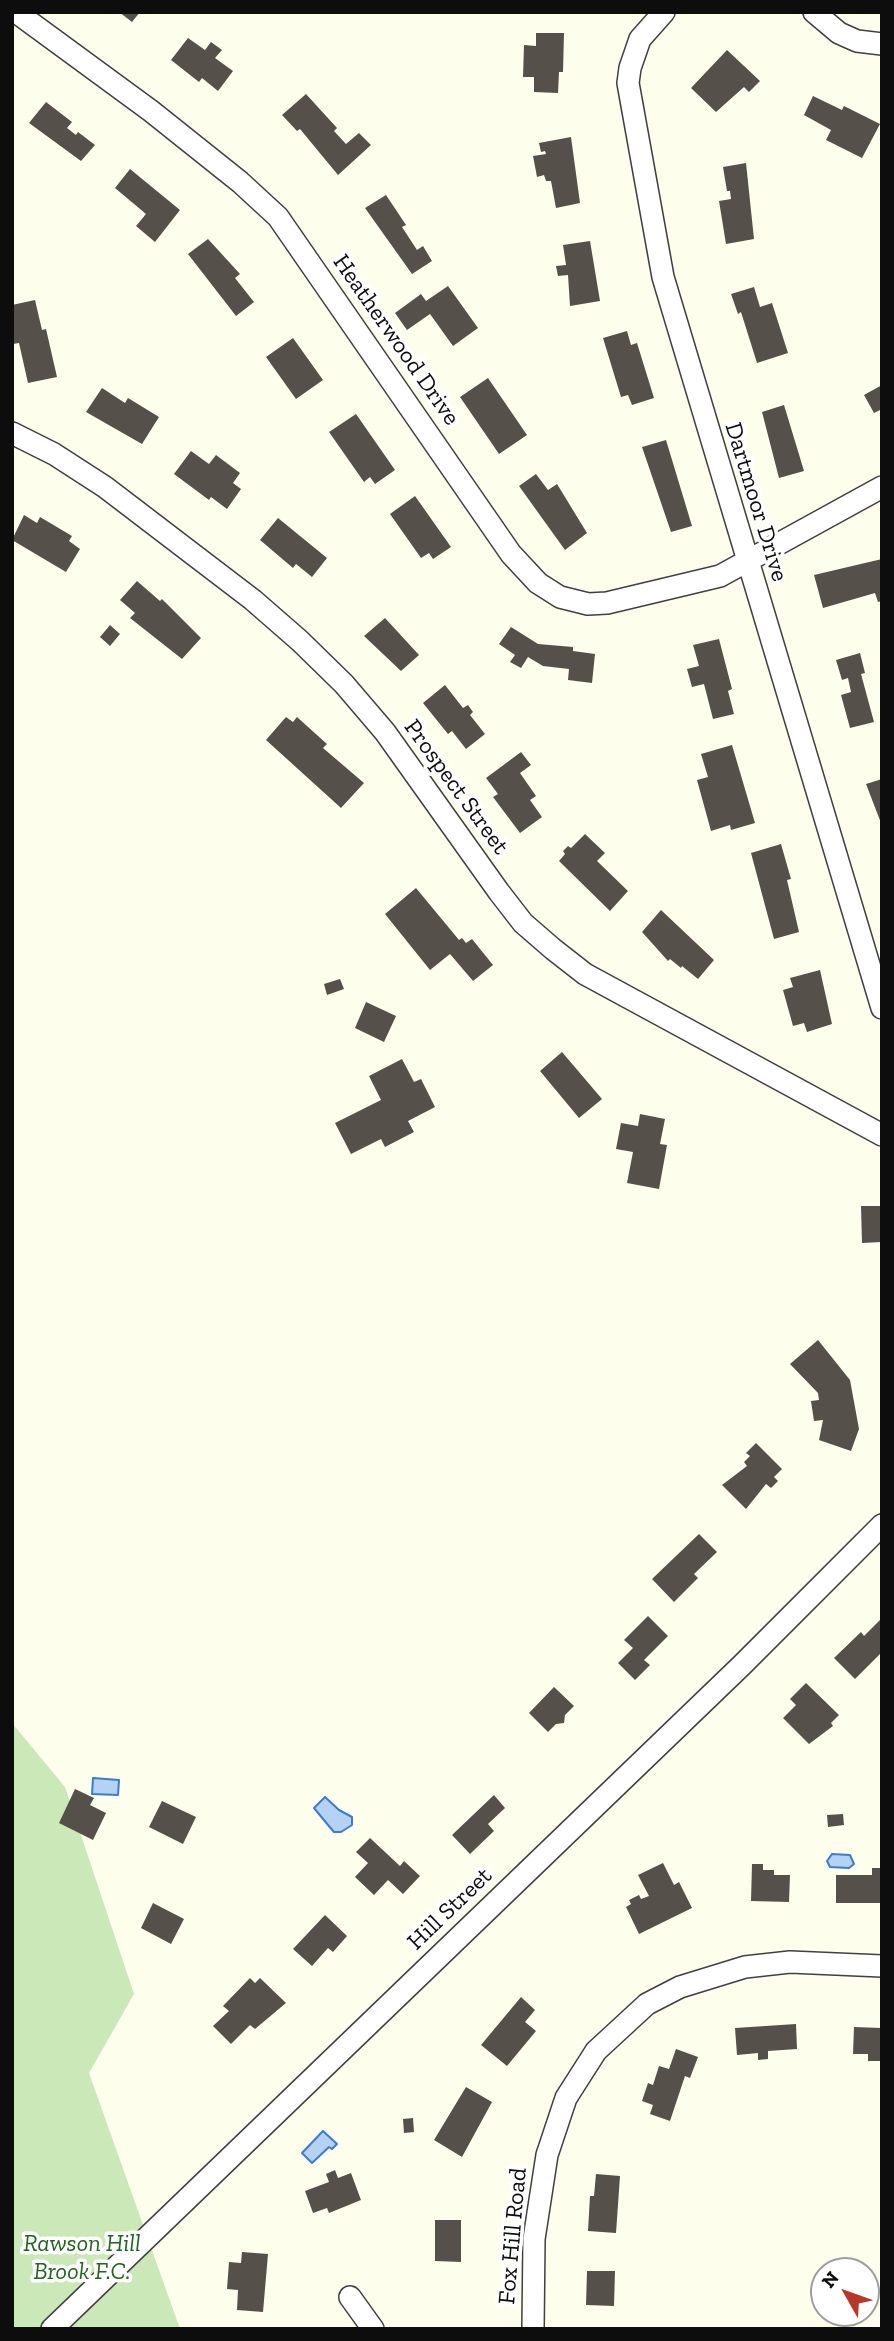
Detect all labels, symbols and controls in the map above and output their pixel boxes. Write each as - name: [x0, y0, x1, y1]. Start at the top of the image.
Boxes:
- street label: Heatherwood Drive: [326, 249, 466, 431]
- street label: Dartmoor Drive: [718, 419, 794, 585]
- street label: Prospect Street: [397, 714, 515, 860]
- street label: Hill Street: [402, 1862, 498, 1956]
- street label: Fox Hill Road: [493, 2166, 533, 2306]
- park label: Rawson Hill Brook F.C.: [23, 2230, 141, 2286]
- north arrow: [810, 2257, 880, 2327]
- text: N: [817, 2267, 844, 2292]

